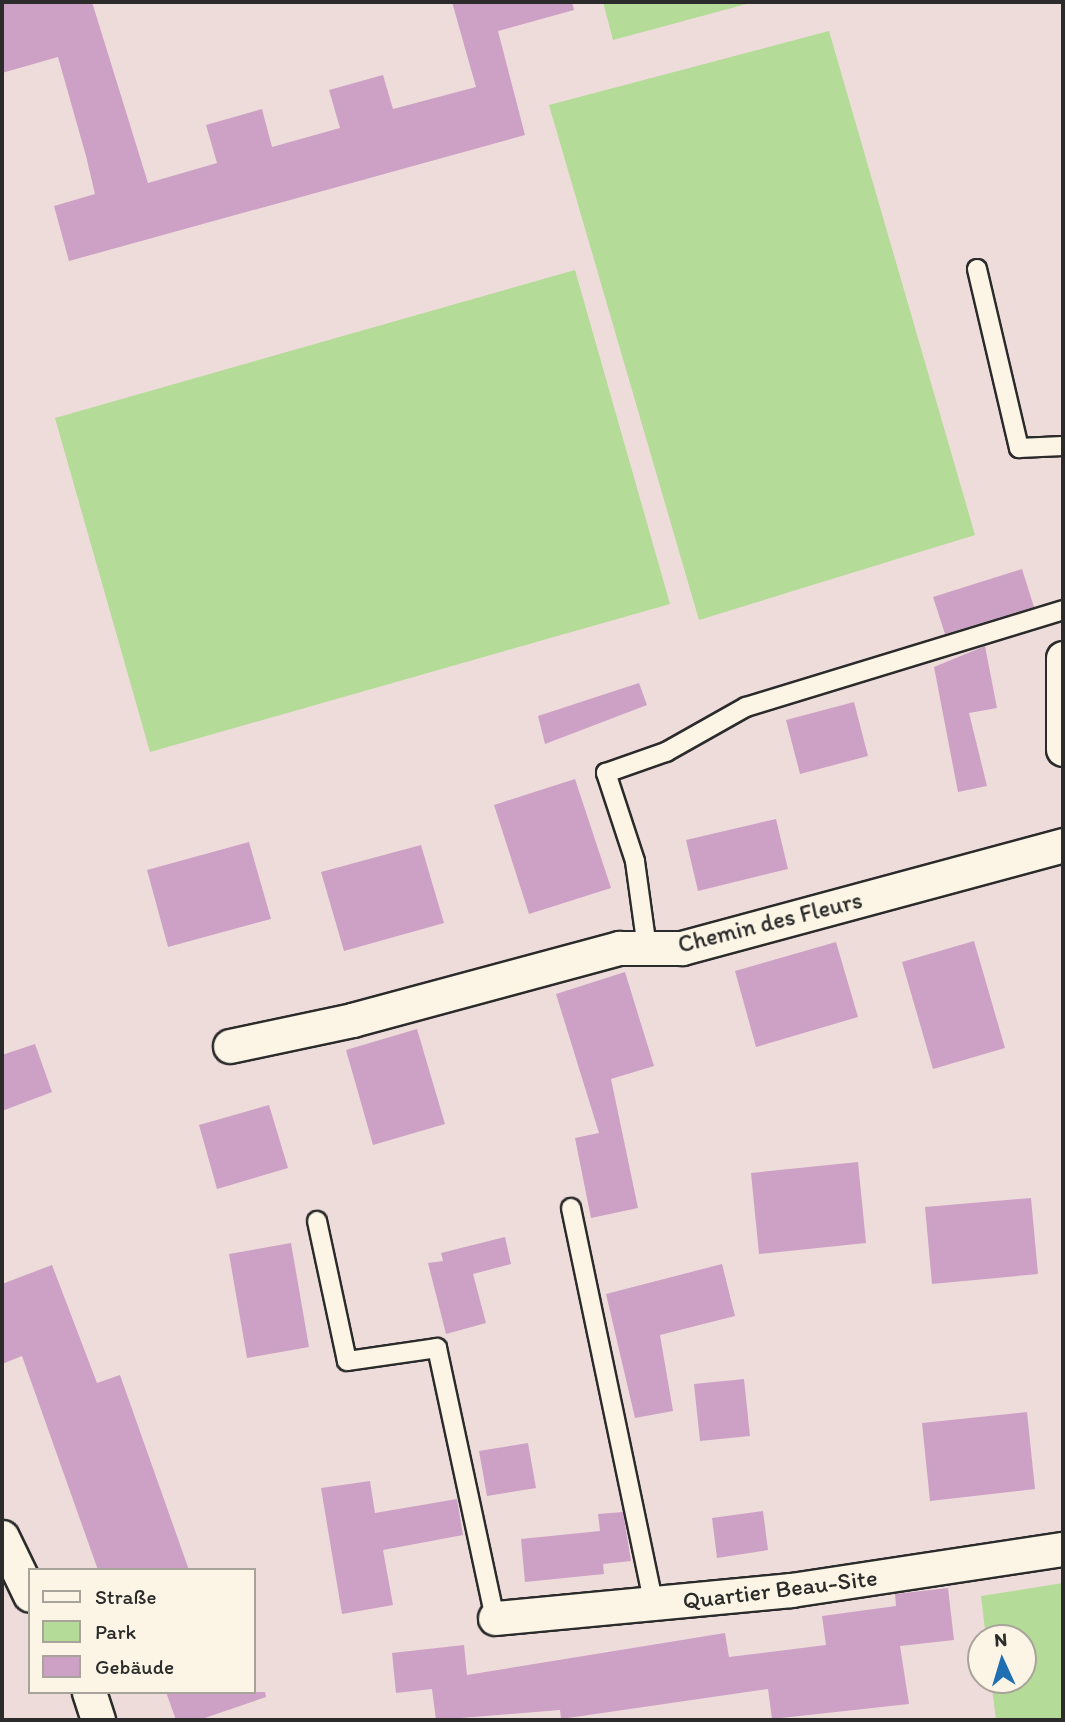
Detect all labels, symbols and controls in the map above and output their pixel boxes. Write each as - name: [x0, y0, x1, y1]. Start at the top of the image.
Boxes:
- street label: Chemin des Fleurs: [675, 885, 865, 959]
- street label: Quartier Beau-Site: [681, 1563, 879, 1615]
- legend: [28, 1568, 256, 1694]
- text: Straße: [95, 1584, 156, 1609]
- text: Park: [95, 1619, 136, 1644]
- north arrow: [967, 1624, 1037, 1694]
- text: N: [993, 1628, 1008, 1651]
- text: Gebäude: [95, 1654, 174, 1679]

